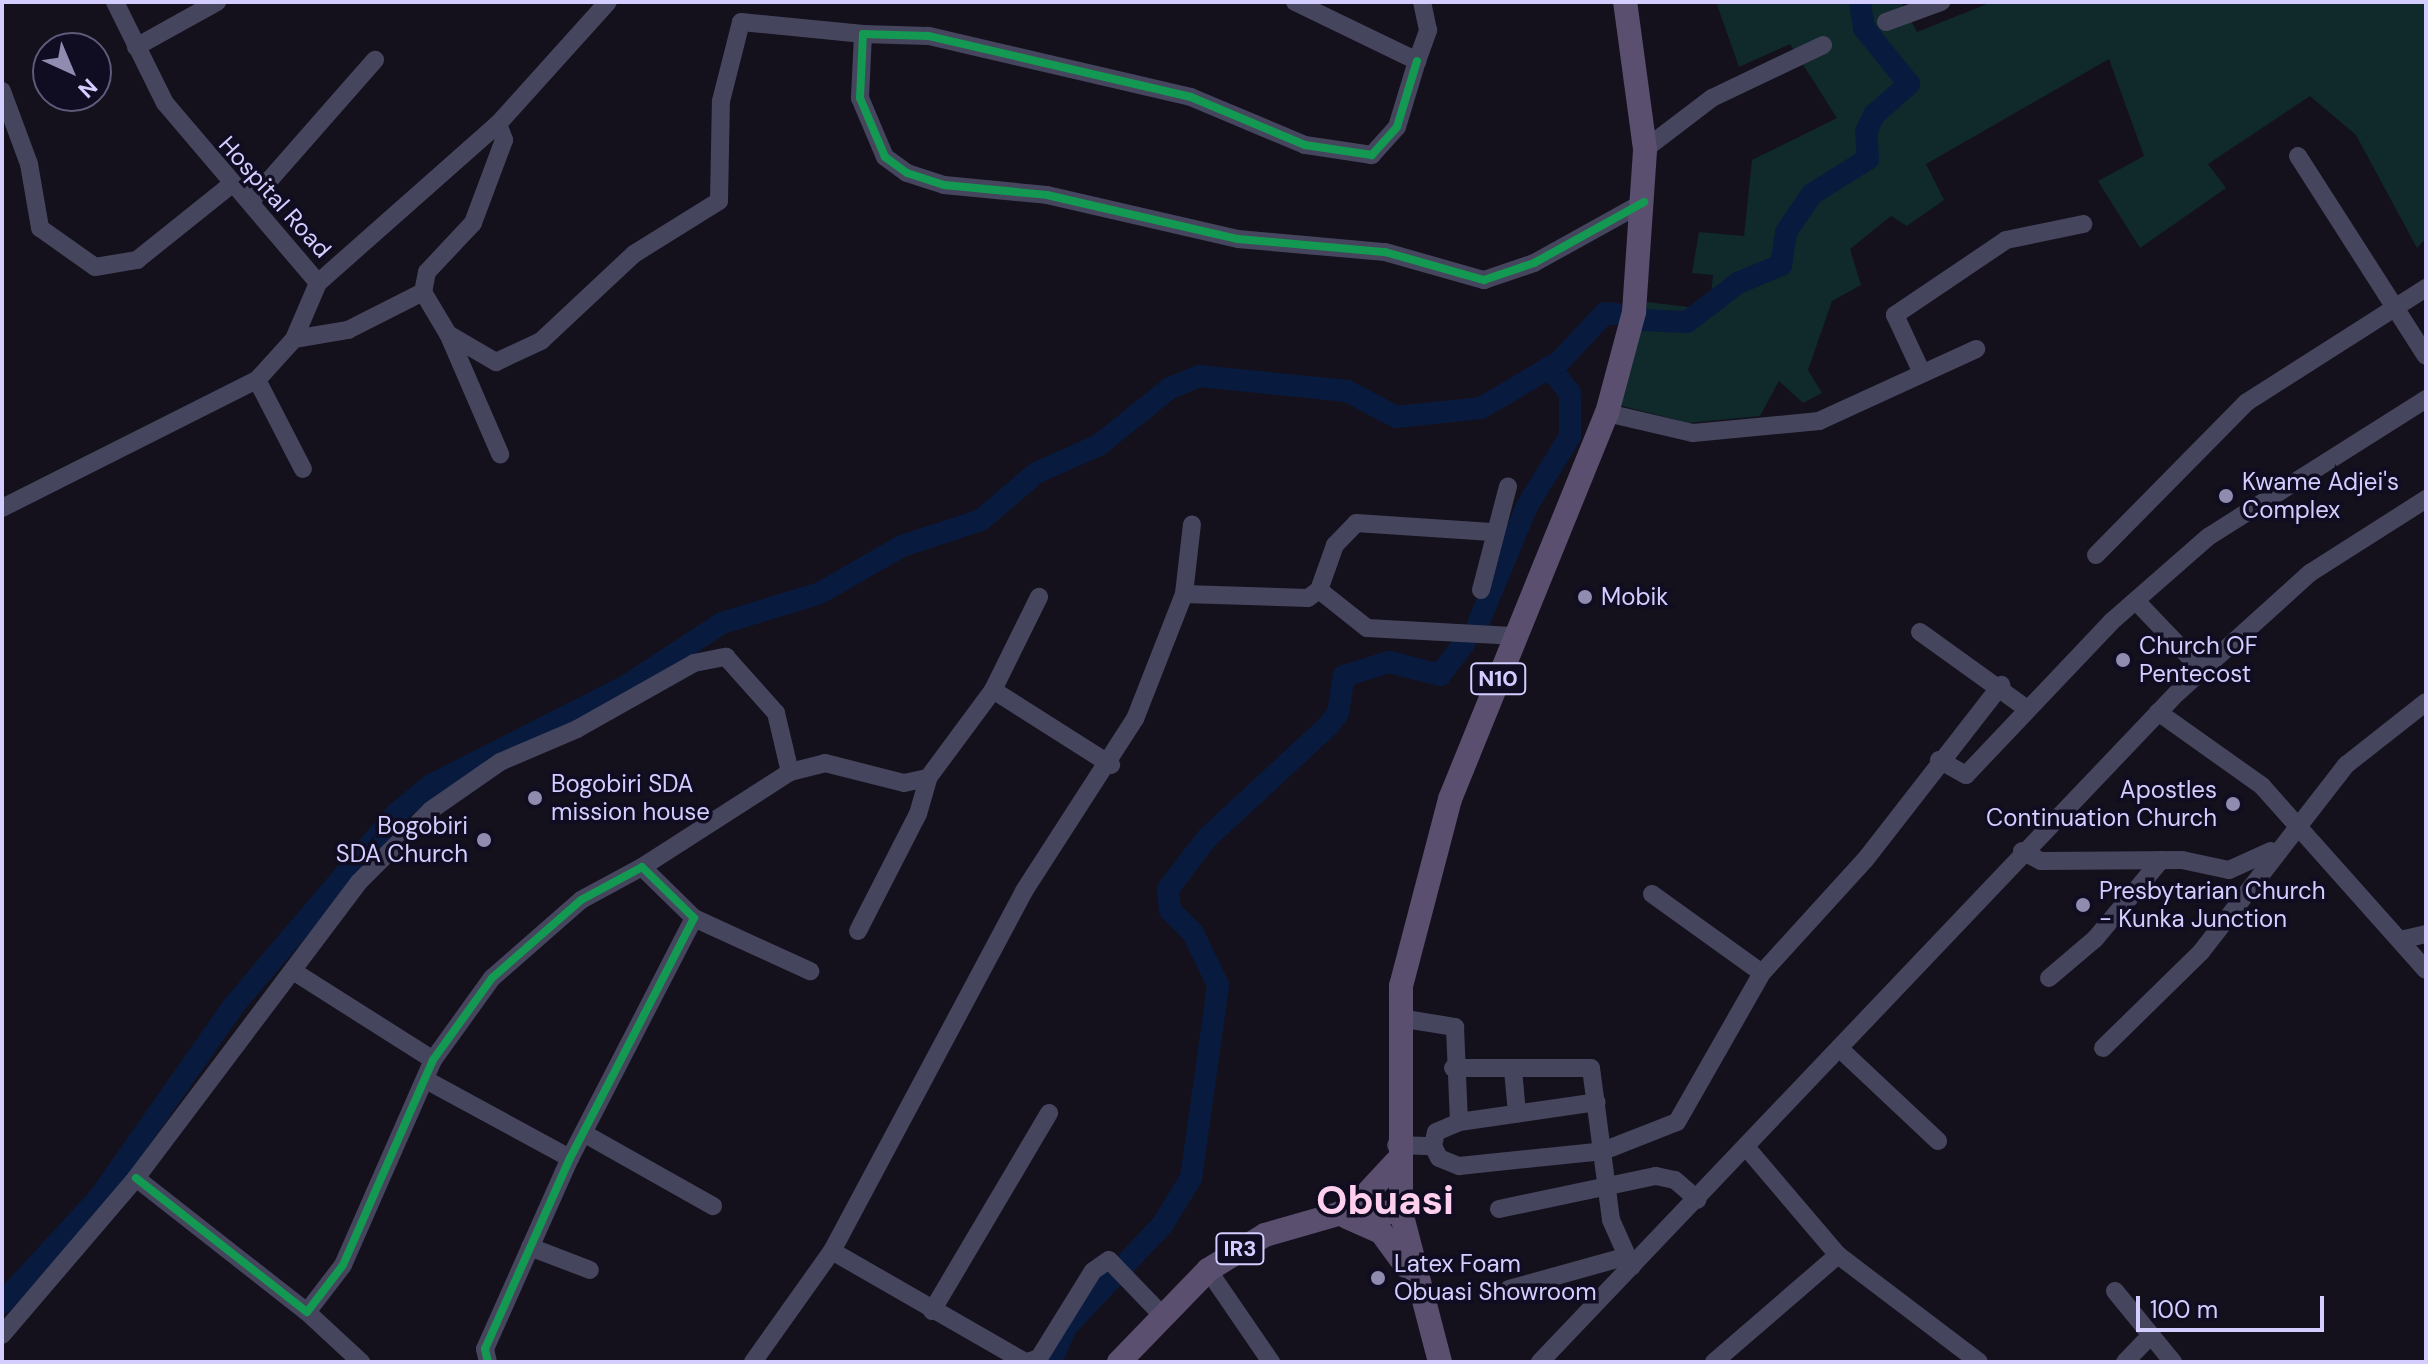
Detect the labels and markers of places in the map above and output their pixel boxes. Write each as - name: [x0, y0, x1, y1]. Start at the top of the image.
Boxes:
- place label: Kwame Adjei's Complex: [2242, 468, 2399, 524]
- marker: Kwame Adjei's Complex: [2217, 487, 2235, 505]
- place label: Mobik: [1601, 583, 1668, 611]
- marker: Mobik: [1576, 588, 1594, 606]
- place label: Church OF Pentecost: [2139, 632, 2258, 688]
- marker: Church OF Pentecost: [2114, 651, 2132, 669]
- place label: Bogobiri SDA mission house: [551, 770, 710, 826]
- place label: Apostles Continuation Church: [1986, 776, 2217, 832]
- marker: Bogobiri SDA mission house: [526, 789, 544, 807]
- marker: Apostles Continuation Church: [2224, 795, 2242, 813]
- place label: Bogobiri SDA Church: [336, 812, 468, 868]
- marker: Bogobiri SDA Church: [475, 831, 493, 849]
- place label: Presbytarian Church - Kunka Junction: [2099, 877, 2325, 933]
- marker: Presbytarian Church - Kunka Junction: [2074, 896, 2092, 914]
- place label: Latex Foam Obuasi Showroom: [1394, 1250, 1597, 1306]
- marker: Latex Foam Obuasi Showroom: [1369, 1269, 1387, 1287]

